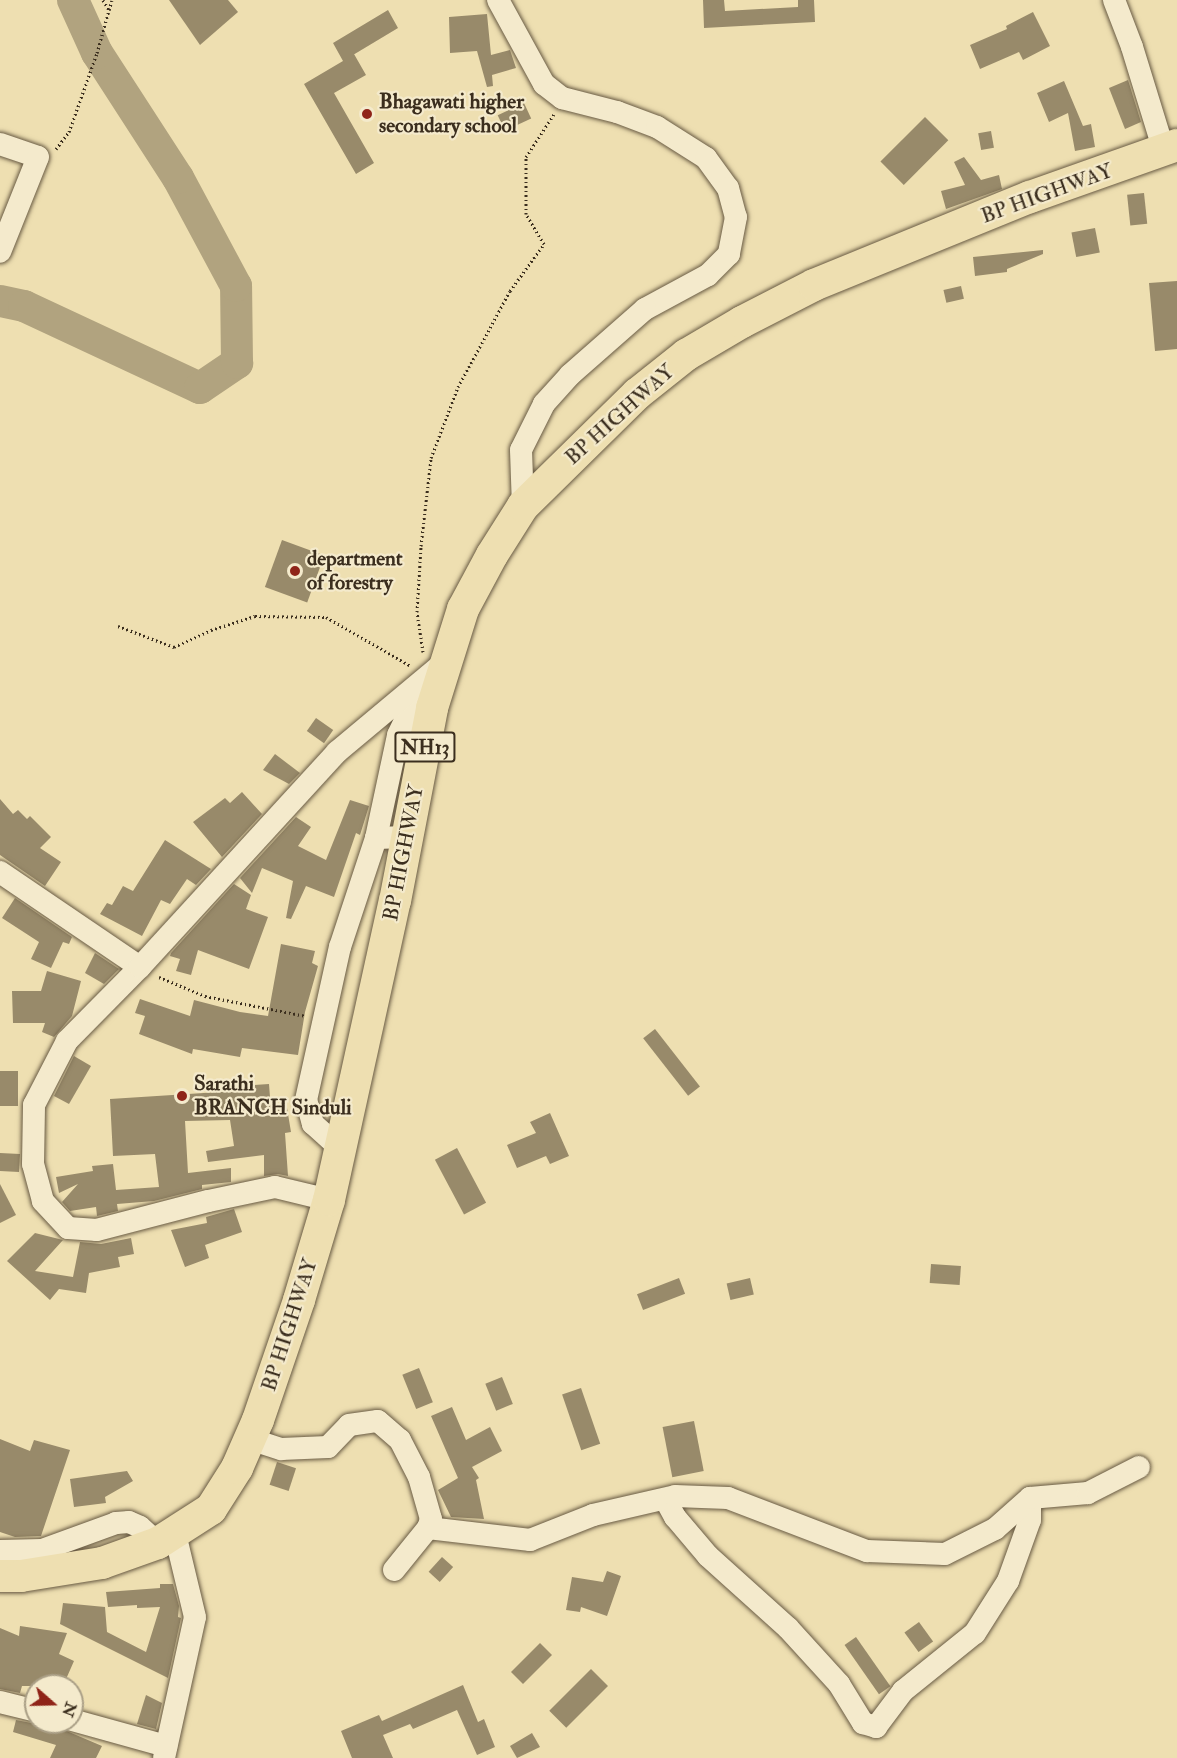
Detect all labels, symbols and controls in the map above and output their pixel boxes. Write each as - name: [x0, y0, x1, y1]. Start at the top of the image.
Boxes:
- place label: Bhagawati higher secondary school: [379, 89, 524, 139]
- marker: Bhagawati higher secondary school: [360, 107, 374, 121]
- street label: BP HIGHWAY: [978, 159, 1116, 229]
- street label: BP HIGHWAY: [560, 359, 680, 471]
- place label: department of forestry: [307, 546, 403, 596]
- marker: department of forestry: [288, 564, 302, 578]
- road number: NH13: [394, 730, 456, 764]
- street label: BP HIGHWAY: [378, 783, 430, 923]
- place label: Sarathi BRANCH Sinduli: [194, 1071, 352, 1121]
- marker: Sarathi BRANCH Sinduli: [175, 1089, 189, 1103]
- street label: BP HIGHWAY: [257, 1255, 323, 1395]
- north arrow: [24, 1674, 84, 1734]
- text: N: [57, 1699, 81, 1720]

